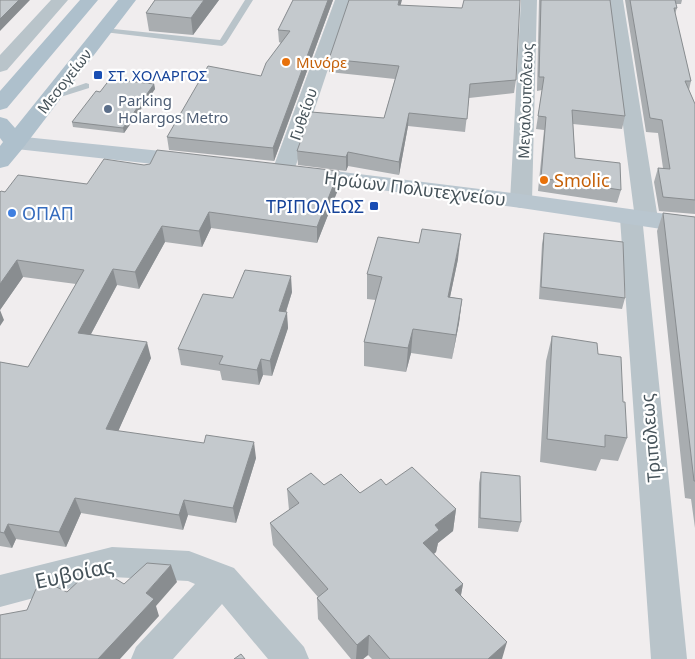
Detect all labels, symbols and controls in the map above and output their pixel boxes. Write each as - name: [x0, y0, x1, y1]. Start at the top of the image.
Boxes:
- street label: Μεγαλουπόλεως: [513, 43, 537, 159]
- street label: Μεσογείων: [32, 44, 96, 118]
- place label: Μινόρε: [296, 52, 347, 72]
- marker: Μινόρε: [280, 56, 292, 68]
- place label: ΣΤ. ΧΟΛΑΡΓΟΣ: [108, 65, 207, 85]
- marker: ΣΤ. ΧΟΛΑΡΓΟΣ: [92, 69, 104, 81]
- street label: Γυθείου: [285, 85, 321, 143]
- place label: Parking Holargos Metro: [118, 90, 228, 127]
- marker: Parking Holargos Metro: [102, 103, 114, 115]
- street label: Ηρώων Πολυτεχνείου: [323, 165, 507, 211]
- place label: Smolic: [554, 168, 610, 192]
- marker: Smolic: [538, 174, 550, 186]
- place label: ΤΡΙΠΟΛΕΩΣ: [266, 194, 364, 218]
- marker: ΤΡΙΠΟΛΕΩΣ: [368, 200, 380, 212]
- place label: ΟΠΑΠ: [22, 201, 74, 225]
- marker: ΟΠΑΠ: [6, 207, 18, 219]
- street label: Τριπόλεως: [634, 393, 666, 483]
- street label: Ευβοίας: [32, 551, 116, 595]

